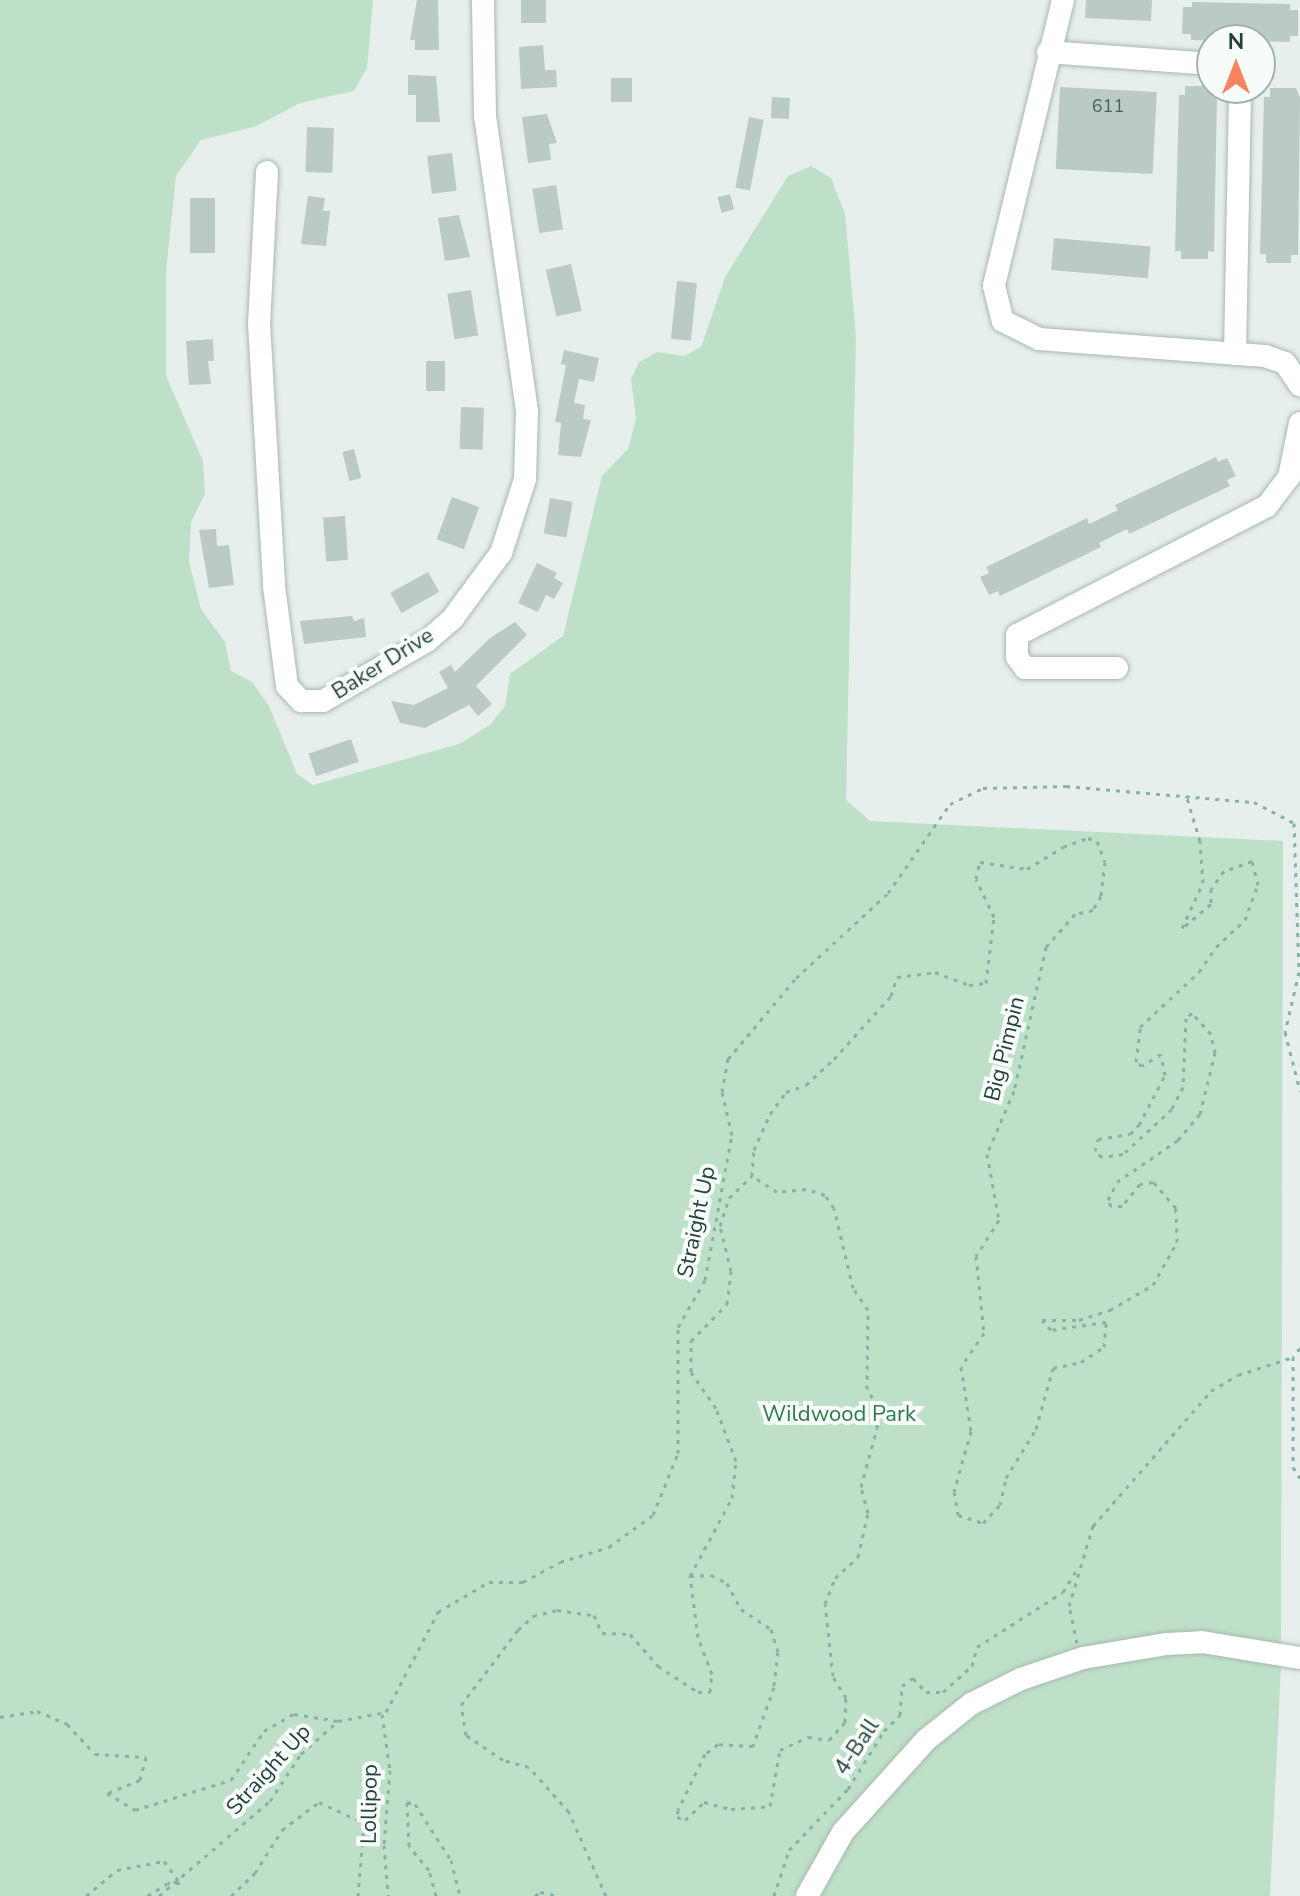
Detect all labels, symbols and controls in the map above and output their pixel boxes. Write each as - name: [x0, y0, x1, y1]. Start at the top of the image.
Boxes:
- north arrow: [1196, 24, 1276, 104]
- text: N: [1228, 27, 1244, 57]
- house number: 611: [1092, 95, 1124, 117]
- street label: Baker Drive: [327, 622, 439, 706]
- street label: Big Pimpin: [979, 994, 1031, 1104]
- street label: Straight Up: [672, 1164, 722, 1280]
- park label: Wildwood Park: [762, 1402, 916, 1428]
- street label: 4-Ball: [829, 1714, 885, 1780]
- street label: Straight Up: [221, 1719, 317, 1821]
- street label: Lollipop: [356, 1764, 384, 1844]

